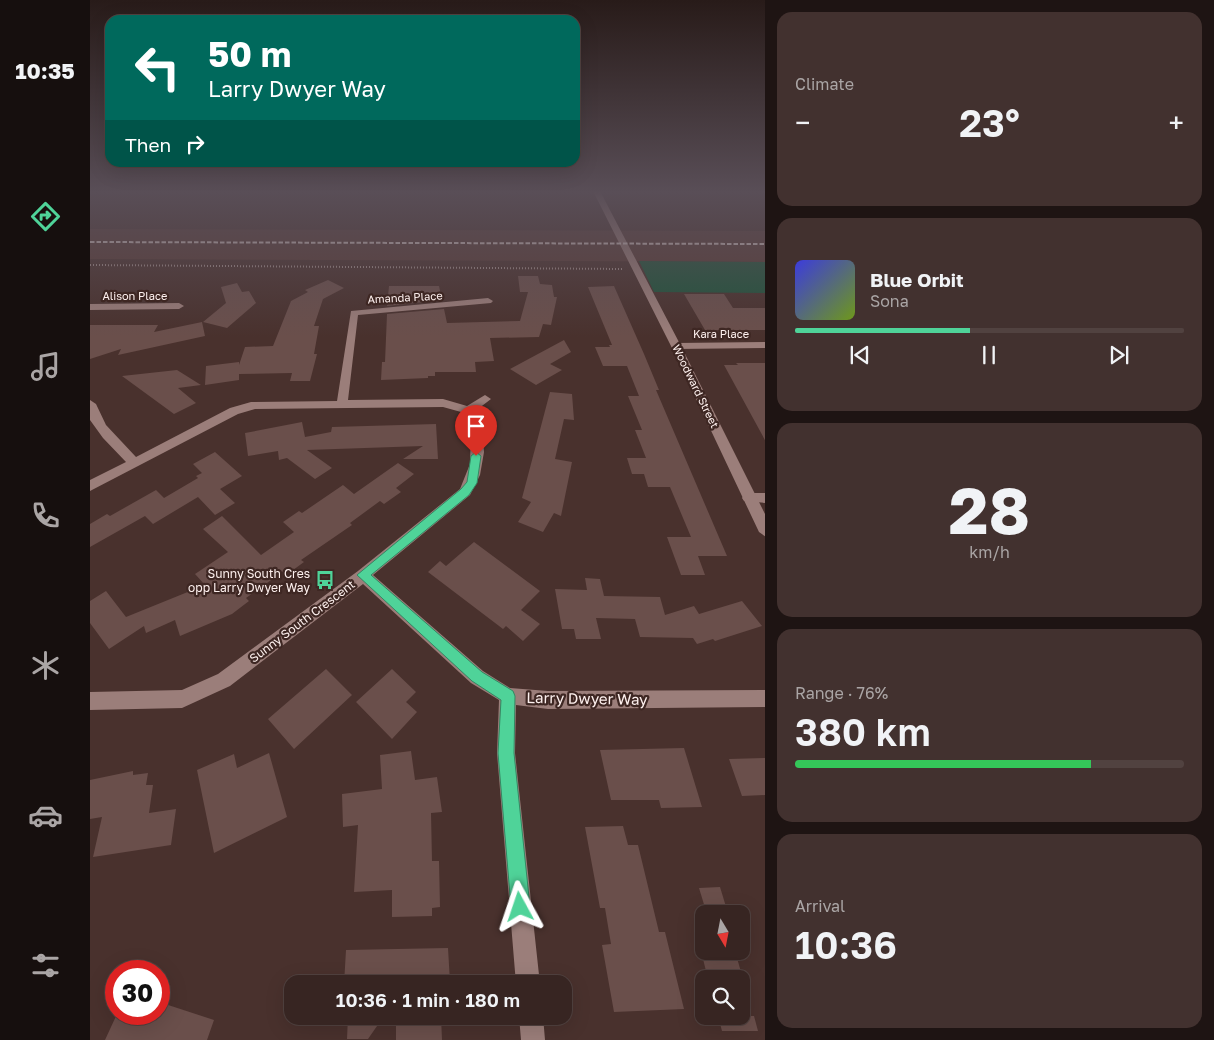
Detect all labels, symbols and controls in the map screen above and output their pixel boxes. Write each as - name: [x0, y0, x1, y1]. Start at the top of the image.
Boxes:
- text: 50 m: [208, 33, 291, 75]
- icon: left: [125, 35, 190, 100]
- text: 10:35: [15, 57, 75, 84]
- text: Climate: [795, 74, 854, 94]
- text: Larry Dwyer Way: [208, 75, 386, 102]
- text: 23°: [959, 100, 1020, 145]
- text: −: [795, 106, 810, 139]
- text: +: [1169, 106, 1184, 139]
- icon: right: [181, 130, 209, 158]
- text: Then: [125, 133, 171, 156]
- icon: directions: [28, 199, 63, 234]
- text: Blue Orbit: [870, 268, 964, 291]
- street label: Alison Place: [103, 289, 167, 302]
- street label: Amanda Place: [367, 289, 443, 305]
- text: Sona: [870, 291, 909, 311]
- street label: Kara Place: [693, 327, 749, 340]
- icon: previous: [846, 341, 874, 369]
- icon: pause: [975, 341, 1003, 369]
- icon: next: [1105, 341, 1133, 369]
- street label: Woodward Street: [670, 342, 722, 430]
- icon: music: [28, 349, 63, 384]
- pin: [455, 405, 497, 456]
- icon: arrive: [462, 412, 490, 440]
- text: 28: [949, 470, 1030, 548]
- icon: phone: [28, 498, 63, 533]
- text: km/h: [969, 542, 1010, 562]
- place label: Sunny South Cres opp Larry Dwyer Way: [188, 566, 310, 595]
- bus stop icon: Sunny South Cres opp Larry Dwyer Way: [314, 569, 336, 591]
- street label: Sunny South Crescent: [246, 576, 358, 666]
- icon: climate: [28, 648, 63, 683]
- text: Range · 76%: [795, 683, 888, 703]
- street label: Larry Dwyer Way: [526, 688, 648, 708]
- text: 380 km: [795, 709, 931, 754]
- icon: car: [28, 798, 63, 833]
- position arrow: [493, 880, 545, 932]
- text: Arrival: [795, 896, 845, 916]
- north arrow: [695, 905, 750, 960]
- map controls: [695, 905, 750, 1025]
- text: 10:36: [795, 922, 897, 967]
- icon: filters: [28, 948, 63, 983]
- speed limit sign: 30: [105, 960, 170, 1025]
- button: search: [695, 970, 750, 1025]
- text: 10:36 · 1 min · 180 m: [336, 988, 520, 1011]

